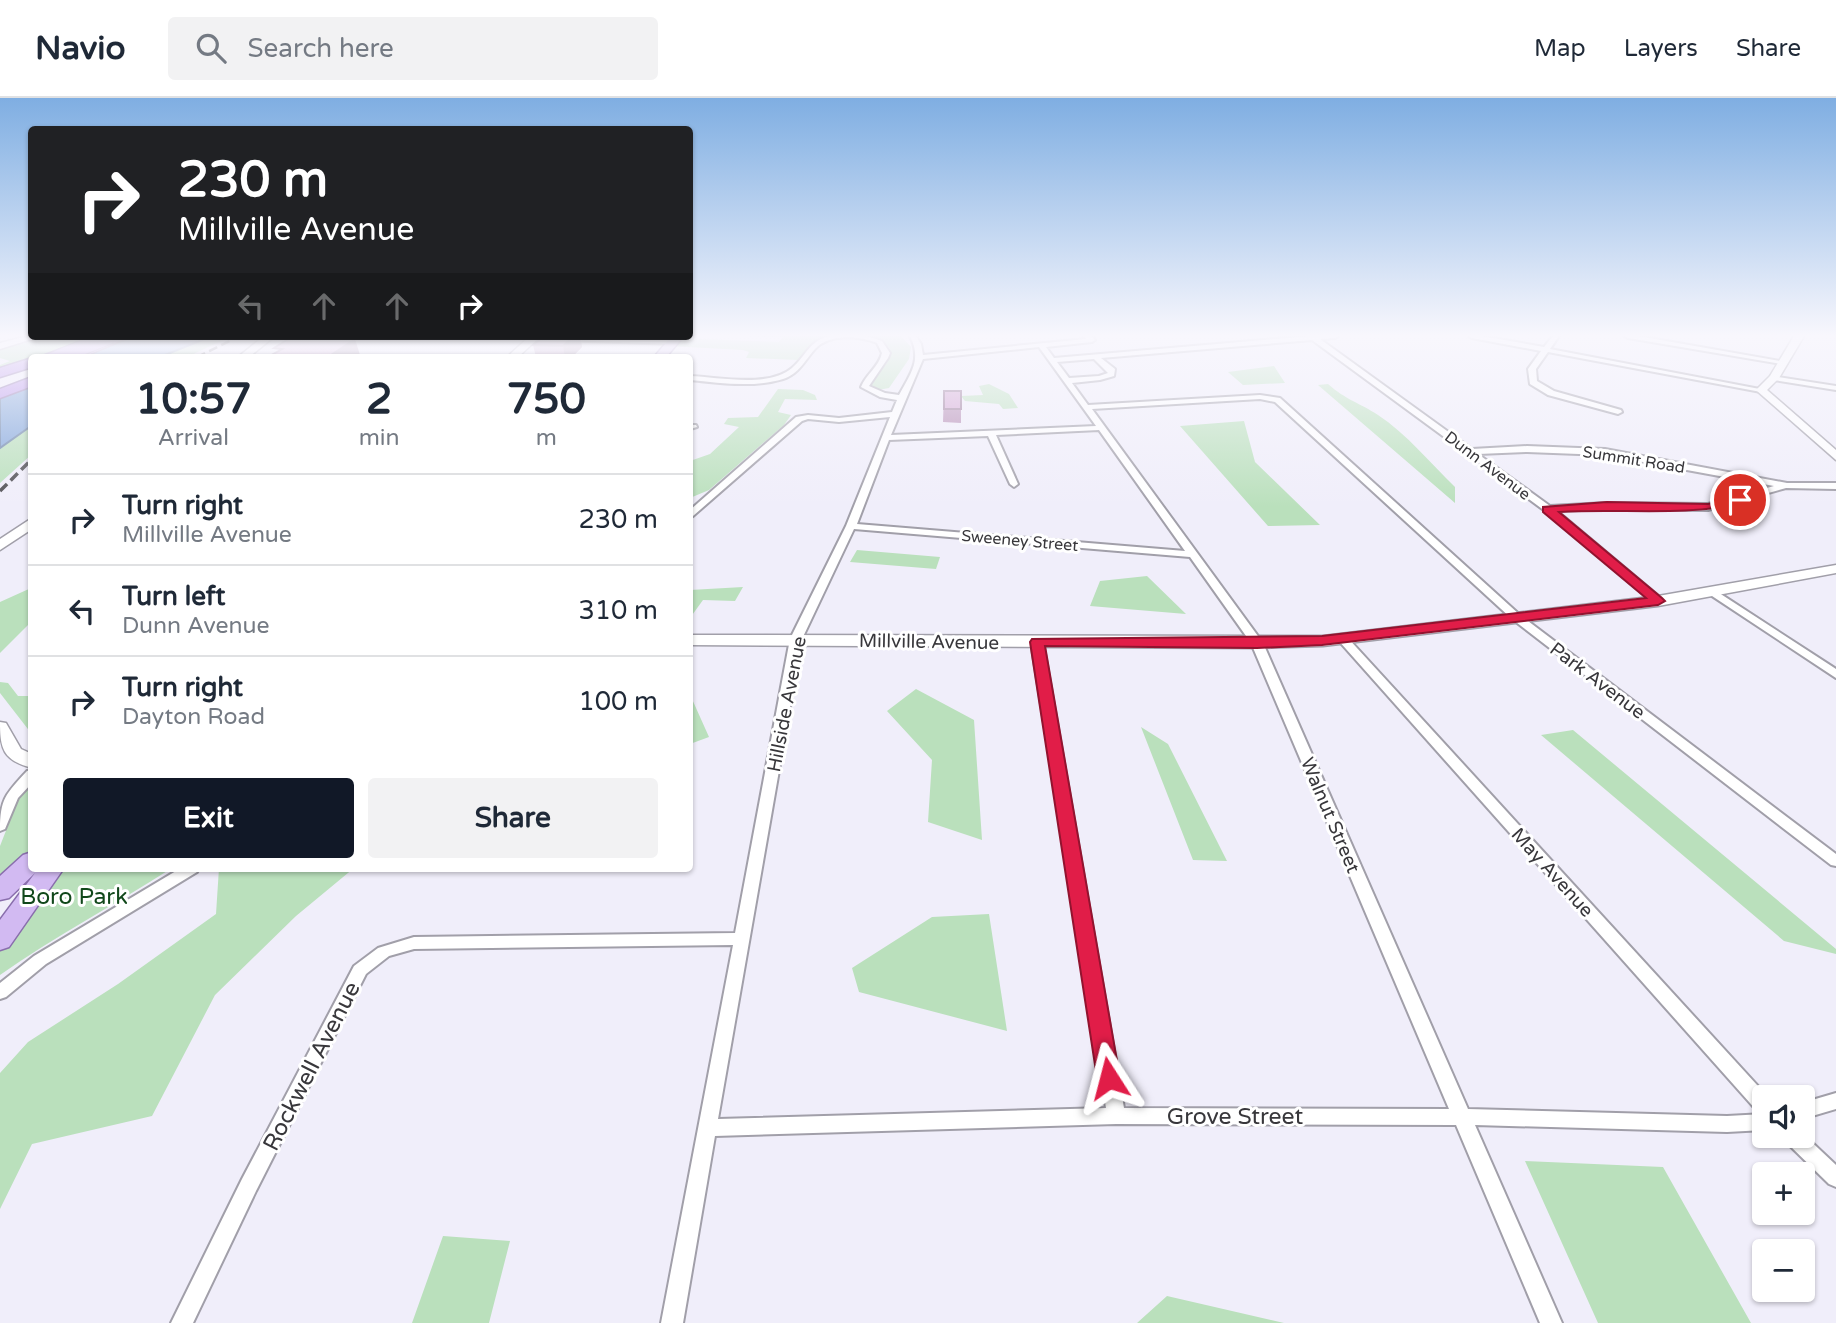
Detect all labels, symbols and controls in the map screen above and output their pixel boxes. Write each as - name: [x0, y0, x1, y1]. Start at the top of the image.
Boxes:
- search box: [168, 17, 658, 80]
- text: Navio: [35, 29, 126, 68]
- icon: search: [192, 29, 230, 67]
- text: Search here: [248, 33, 394, 64]
- text: Map: [1534, 34, 1586, 63]
- text: Layers: [1624, 34, 1698, 63]
- text: Share: [1736, 34, 1801, 63]
- text: 230 m: [178, 151, 328, 210]
- icon: right: [63, 154, 154, 245]
- text: Millville Avenue: [178, 211, 414, 249]
- icon: left: [232, 287, 270, 325]
- icon: ahead: [305, 287, 343, 325]
- icon: ahead: [378, 287, 416, 325]
- icon: right: [451, 287, 489, 325]
- text: 10:57: [135, 374, 252, 425]
- text: 2: [366, 374, 392, 425]
- text: 750: [507, 374, 586, 425]
- text: Arrival: [158, 424, 229, 452]
- text: min: [359, 424, 400, 452]
- text: m: [536, 424, 557, 452]
- street label: Dunn Avenue: [1440, 427, 1534, 505]
- street label: Summit Road: [1581, 442, 1686, 478]
- pin: [1710, 470, 1770, 530]
- icon: arrive: [1721, 481, 1759, 519]
- text: Turn right: [122, 490, 243, 521]
- icon: right: [63, 501, 101, 539]
- text: 230 m: [578, 504, 658, 535]
- text: Millville Avenue: [122, 521, 292, 549]
- street label: Sweeney Street: [961, 526, 1079, 556]
- text: Turn left: [122, 581, 225, 612]
- icon: left: [63, 592, 101, 630]
- text: 310 m: [578, 595, 658, 626]
- text: Dunn Avenue: [122, 612, 269, 640]
- street label: Millville Avenue: [859, 630, 999, 654]
- street label: Hillside Avenue: [763, 634, 811, 774]
- street label: Park Avenue: [1545, 638, 1649, 724]
- text: Turn right: [122, 672, 243, 703]
- icon: right: [63, 683, 101, 721]
- text: 100 m: [578, 686, 658, 717]
- text: Dayton Road: [122, 703, 265, 731]
- street label: Walnut Street: [1296, 754, 1364, 877]
- button: Exit: [63, 778, 354, 858]
- button: Share: [368, 778, 658, 858]
- street label: May Avenue: [1507, 824, 1598, 922]
- park label: Boro Park: [20, 883, 128, 911]
- street label: Rockwell Avenue: [257, 977, 367, 1156]
- position arrow: [1072, 1041, 1146, 1115]
- map controls: [1752, 1085, 1815, 1302]
- button: sound: [1752, 1085, 1815, 1148]
- street label: Grove Street: [1167, 1103, 1303, 1131]
- button: +: [1752, 1162, 1815, 1225]
- button: −: [1752, 1239, 1815, 1302]

